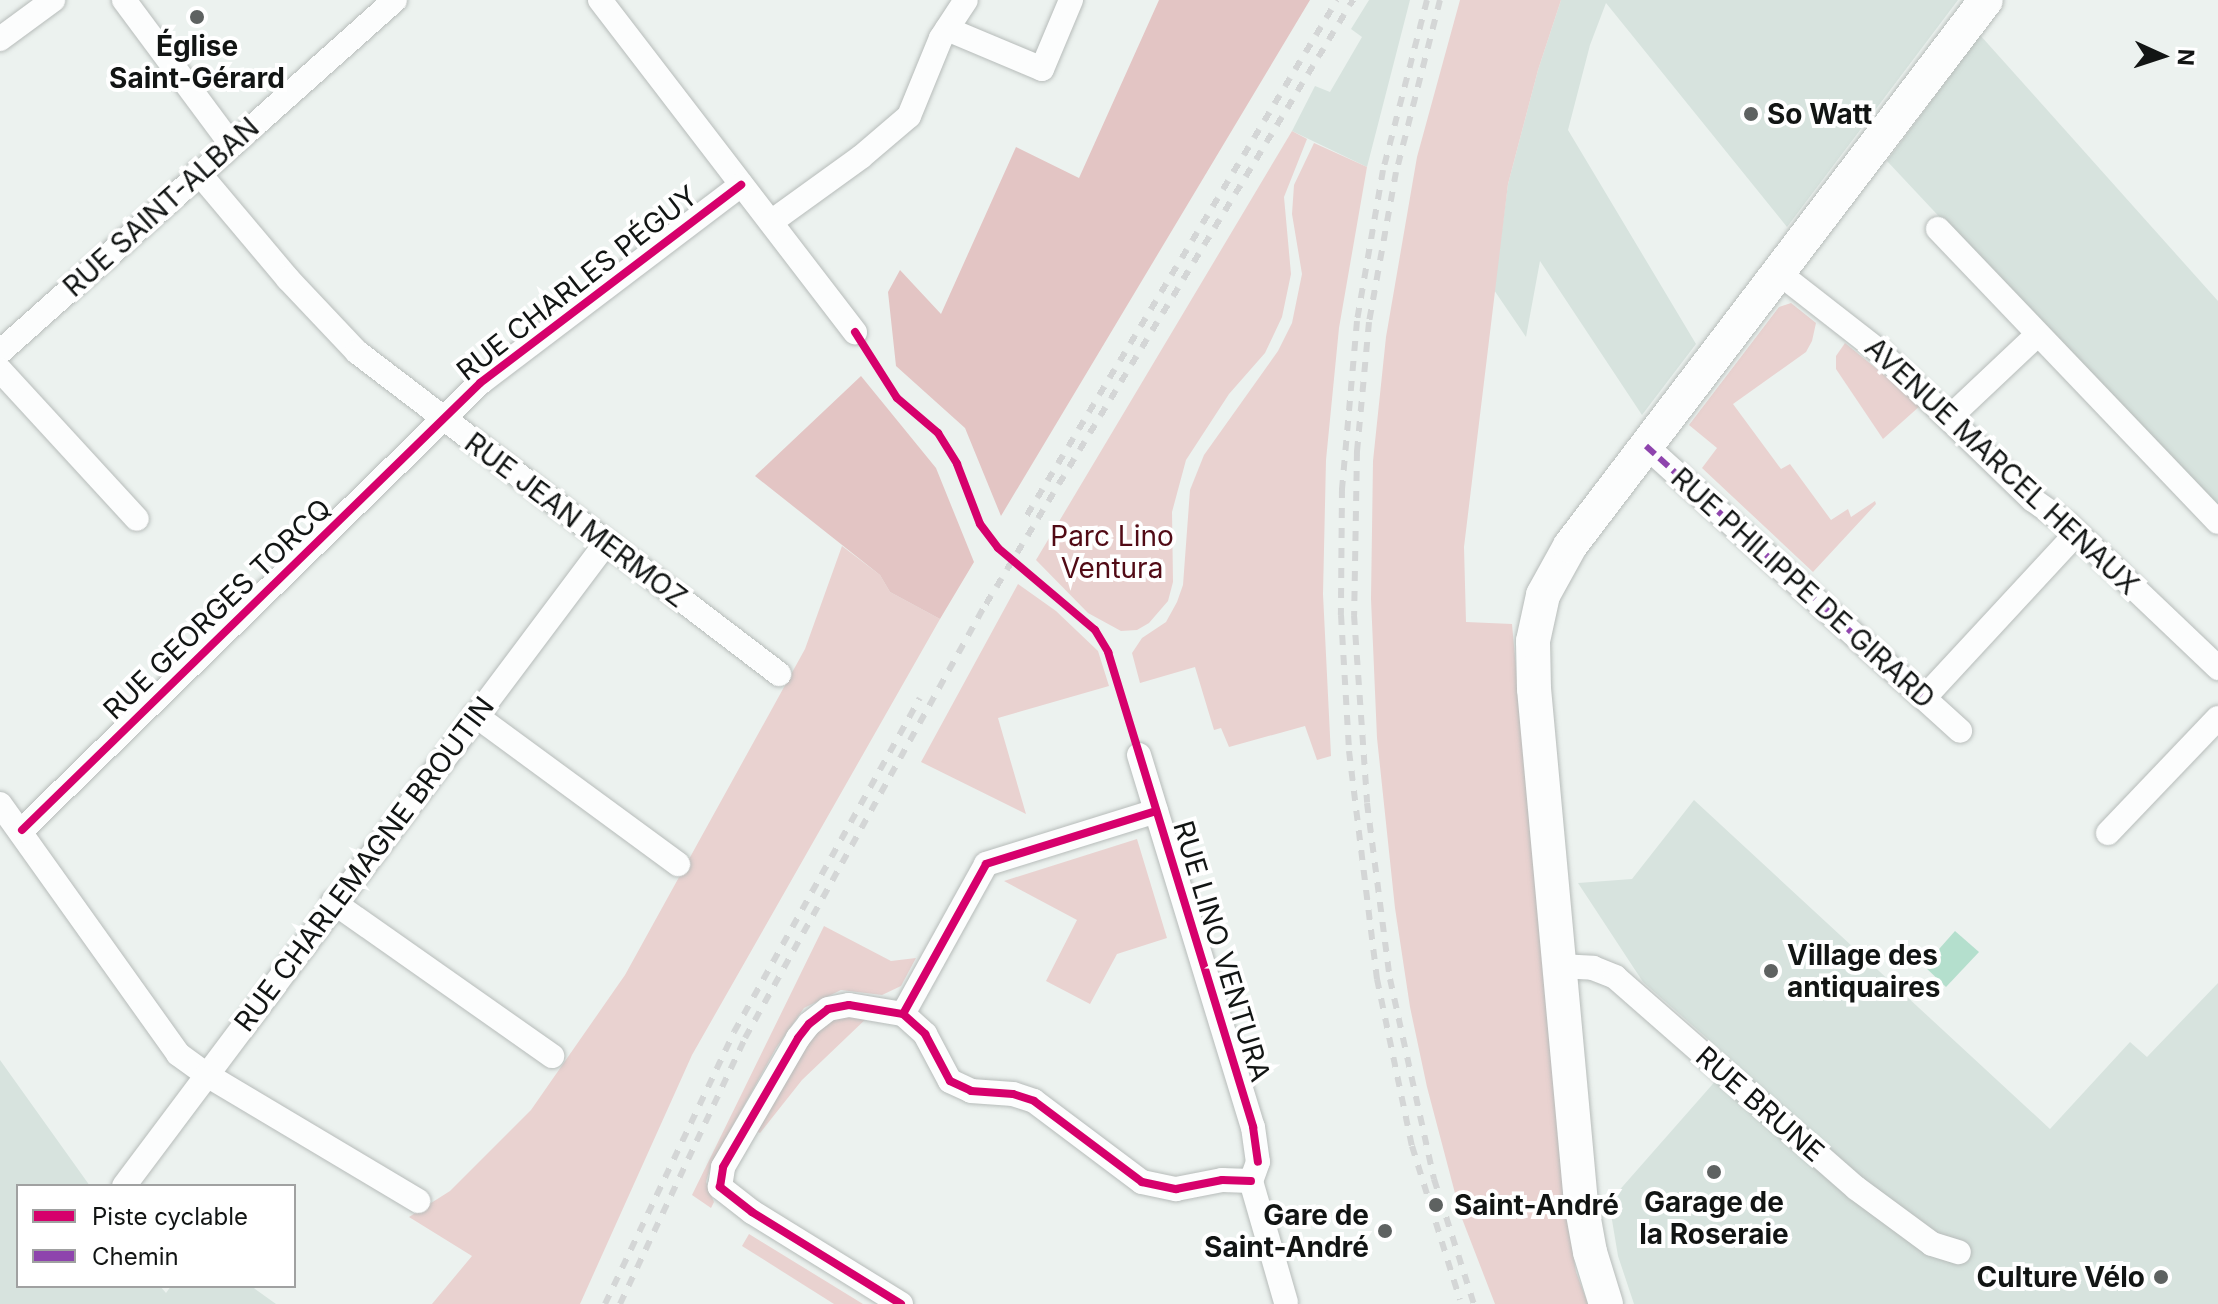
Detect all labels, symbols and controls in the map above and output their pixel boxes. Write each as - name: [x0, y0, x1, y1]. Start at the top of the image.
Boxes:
- marker: Église Saint-Gérard: [188, 8, 206, 26]
- north arrow: [2122, 16, 2202, 96]
- place label: Église Saint-Gérard: [109, 29, 285, 95]
- text: N: [2173, 48, 2199, 66]
- place label: So Watt: [1767, 97, 1872, 131]
- marker: So Watt: [1742, 105, 1760, 123]
- street label: RUE SAINT-ALBAN: [56, 110, 266, 304]
- street label: RUE CHARLES PÉGUY: [450, 179, 704, 387]
- street label: AVENUE MARCEL HENAUX: [1858, 331, 2146, 601]
- street label: RUE JEAN MERMOZ: [458, 426, 694, 614]
- street label: RUE PHILIPPE DE GIRARD: [1665, 461, 1941, 715]
- street label: RUE GEORGES TORCQ: [96, 492, 338, 726]
- park label: Parc Lino Ventura: [1050, 519, 1174, 585]
- street label: RUE CHARLEMAGNE BROUTIN: [227, 690, 501, 1038]
- street label: RUE LINO VENTURA: [1166, 817, 1278, 1085]
- place label: Village des antiquaires: [1787, 938, 1941, 1004]
- marker: Village des antiquaires: [1762, 962, 1780, 980]
- street label: RUE BRUNE: [1689, 1039, 1831, 1169]
- marker: Garage de la Roseraie: [1705, 1163, 1723, 1181]
- legend: [16, 1184, 296, 1288]
- place label: Garage de la Roseraie: [1639, 1185, 1789, 1251]
- place label: Saint-André: [1454, 1188, 1619, 1222]
- marker: Saint-André: [1425, 1194, 1447, 1216]
- place label: Gare de Saint-André: [1204, 1198, 1369, 1264]
- text: Piste cyclable: [92, 1202, 248, 1231]
- marker: Gare de Saint-André: [1376, 1222, 1394, 1240]
- text: Chemin: [92, 1242, 179, 1271]
- place label: Culture Vélo: [1977, 1260, 2145, 1294]
- marker: Culture Vélo: [2152, 1268, 2170, 1286]

